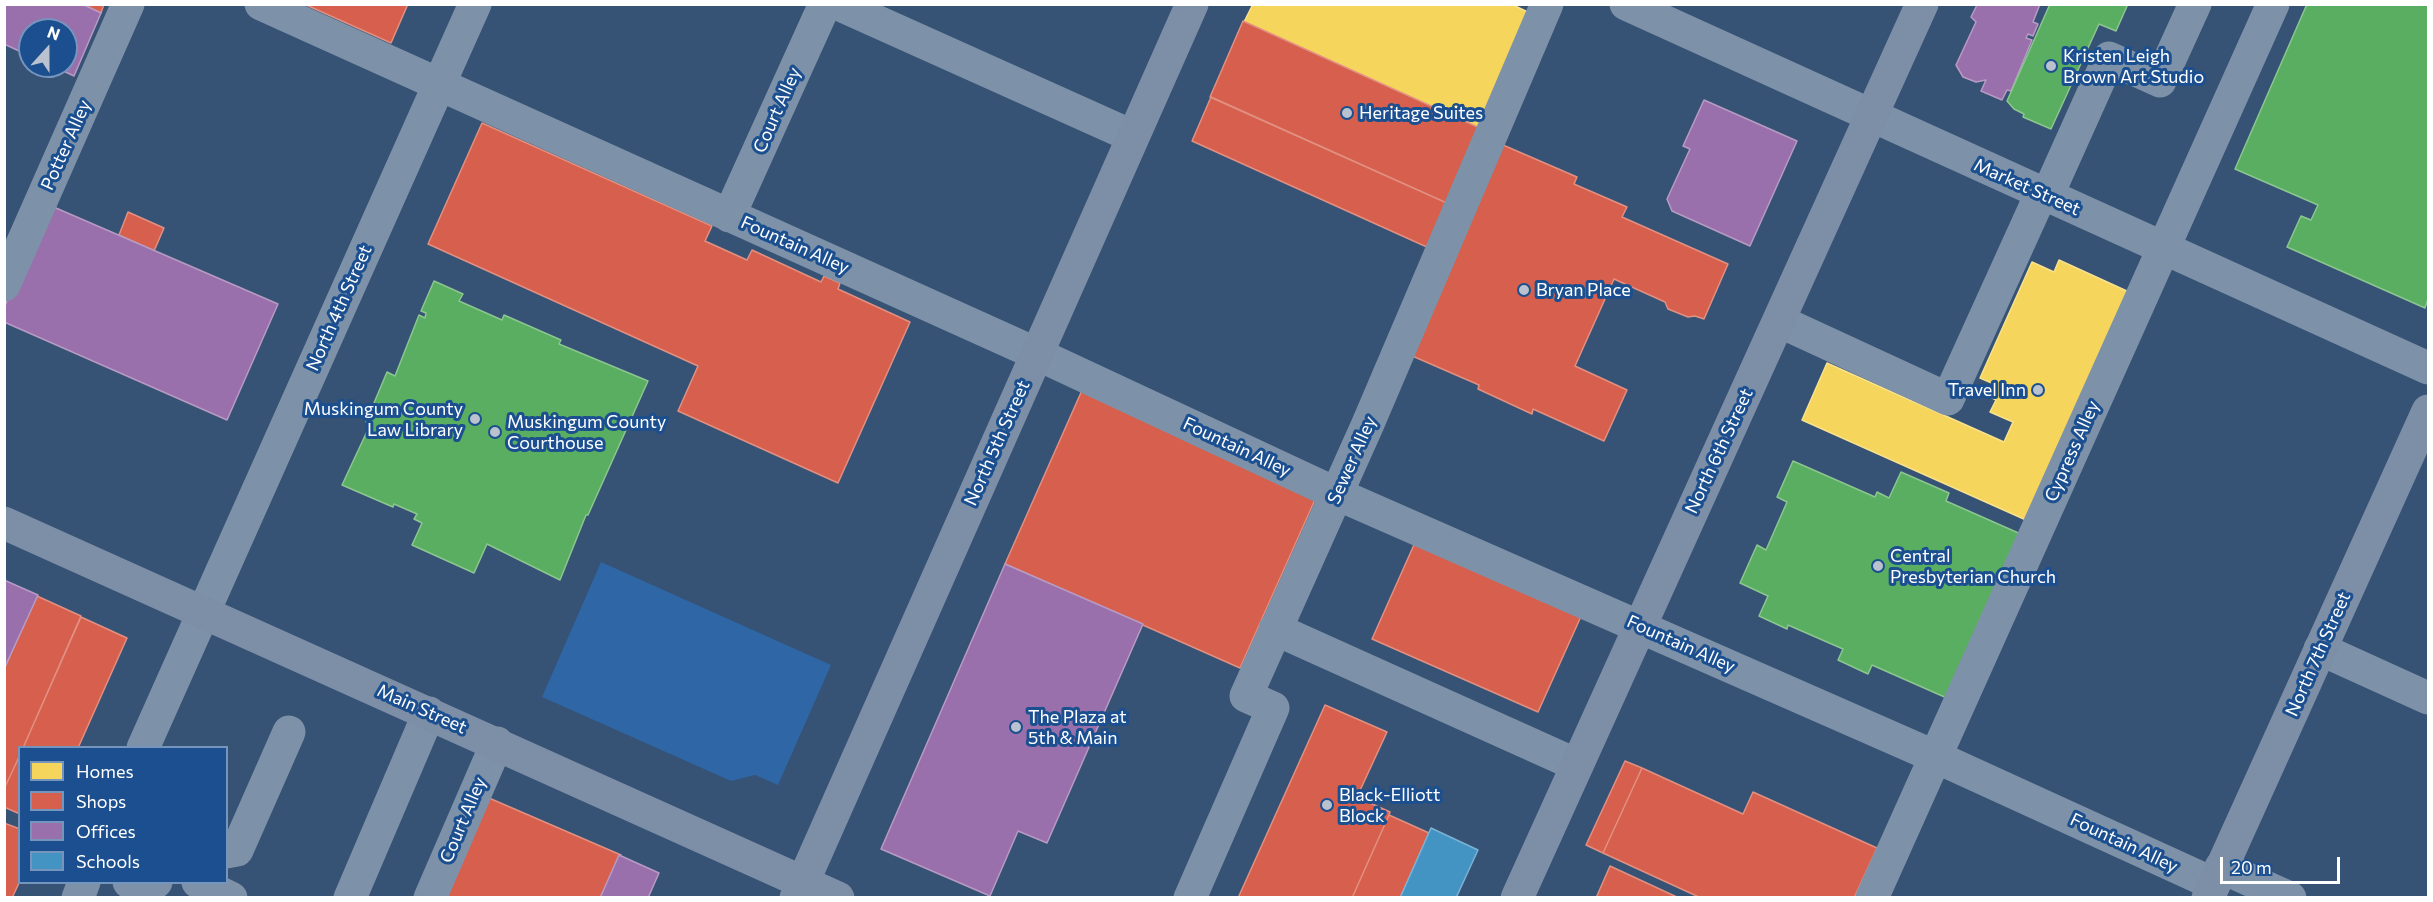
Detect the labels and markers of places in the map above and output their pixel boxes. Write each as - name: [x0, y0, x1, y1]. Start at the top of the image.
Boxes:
- place label: Kristen Leigh Brown Art Studio: [2063, 45, 2204, 88]
- marker: Kristen Leigh Brown Art Studio: [2044, 59, 2058, 73]
- place label: Heritage Suites: [1359, 102, 1483, 124]
- marker: Heritage Suites: [1340, 106, 1354, 120]
- place label: Bryan Place: [1536, 279, 1631, 301]
- marker: Bryan Place: [1517, 283, 1531, 297]
- place label: Travel Inn: [1948, 379, 2026, 401]
- marker: Travel Inn: [2031, 383, 2045, 397]
- place label: Muskingum County Law Library: [304, 398, 463, 440]
- place label: Muskingum County Courthouse: [507, 411, 666, 454]
- marker: Muskingum County Law Library: [468, 412, 482, 426]
- marker: Muskingum County Courthouse: [488, 425, 502, 439]
- place label: Central Presbyterian Church: [1890, 545, 2056, 588]
- marker: Central Presbyterian Church: [1871, 559, 1885, 573]
- place label: The Plaza at 5th & Main: [1028, 706, 1127, 748]
- marker: The Plaza at 5th & Main: [1009, 720, 1023, 734]
- place label: Black-Elliott Block: [1339, 784, 1440, 826]
- marker: Black-Elliott Block: [1320, 798, 1334, 812]

